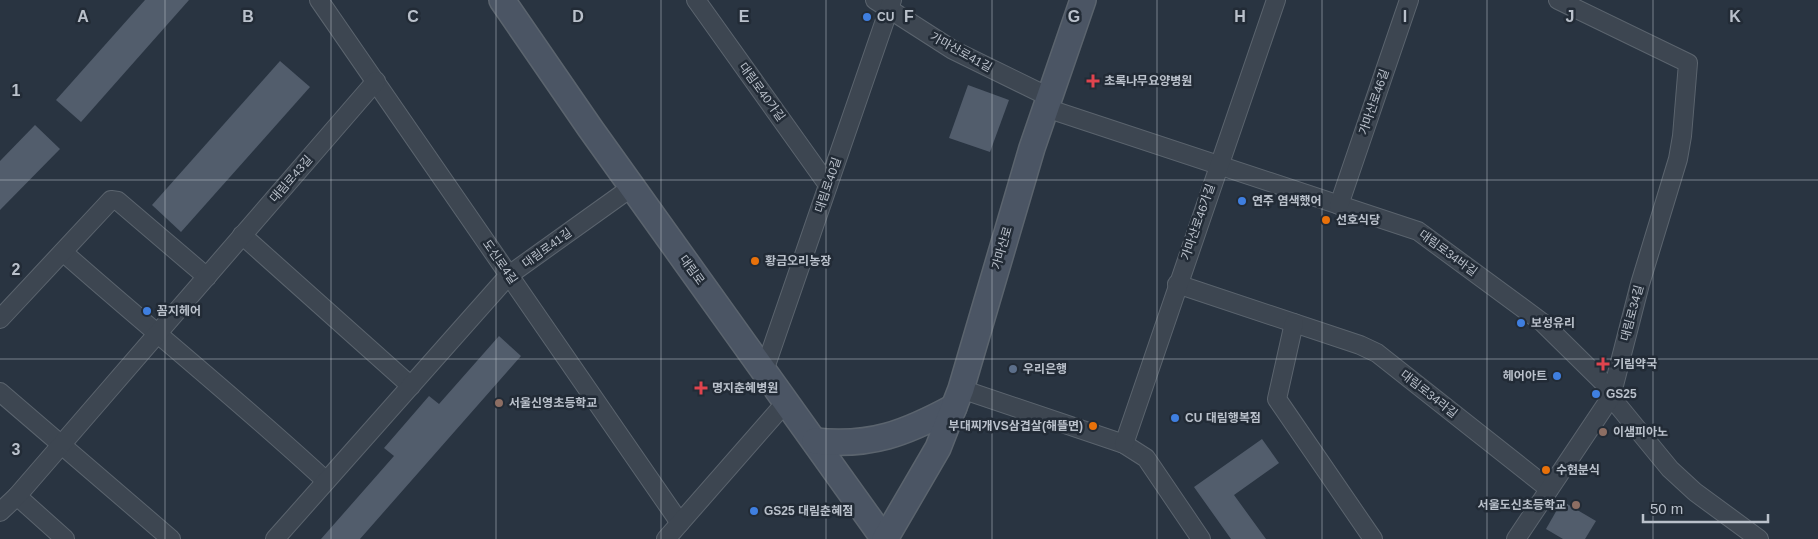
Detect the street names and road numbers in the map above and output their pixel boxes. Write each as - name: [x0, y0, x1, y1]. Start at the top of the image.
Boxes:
- street label: 가마산로41길: [928, 29, 994, 75]
- street label: 대림로40가길: [736, 60, 788, 124]
- street label: 가마산로46길: [1356, 67, 1392, 137]
- street label: 대림로43길: [267, 153, 315, 205]
- street label: 대림로40길: [812, 156, 844, 214]
- street label: 가마산로46가길: [1178, 182, 1218, 262]
- street label: 대림로41길: [520, 225, 574, 271]
- street label: 가마산로: [989, 225, 1015, 271]
- street label: 대림로34바길: [1416, 227, 1480, 279]
- street label: 도신로4길: [480, 237, 520, 287]
- street label: 대림로: [677, 252, 707, 288]
- street label: 대림로34길: [1618, 283, 1646, 343]
- street label: 대림로34라길: [1398, 367, 1460, 421]

